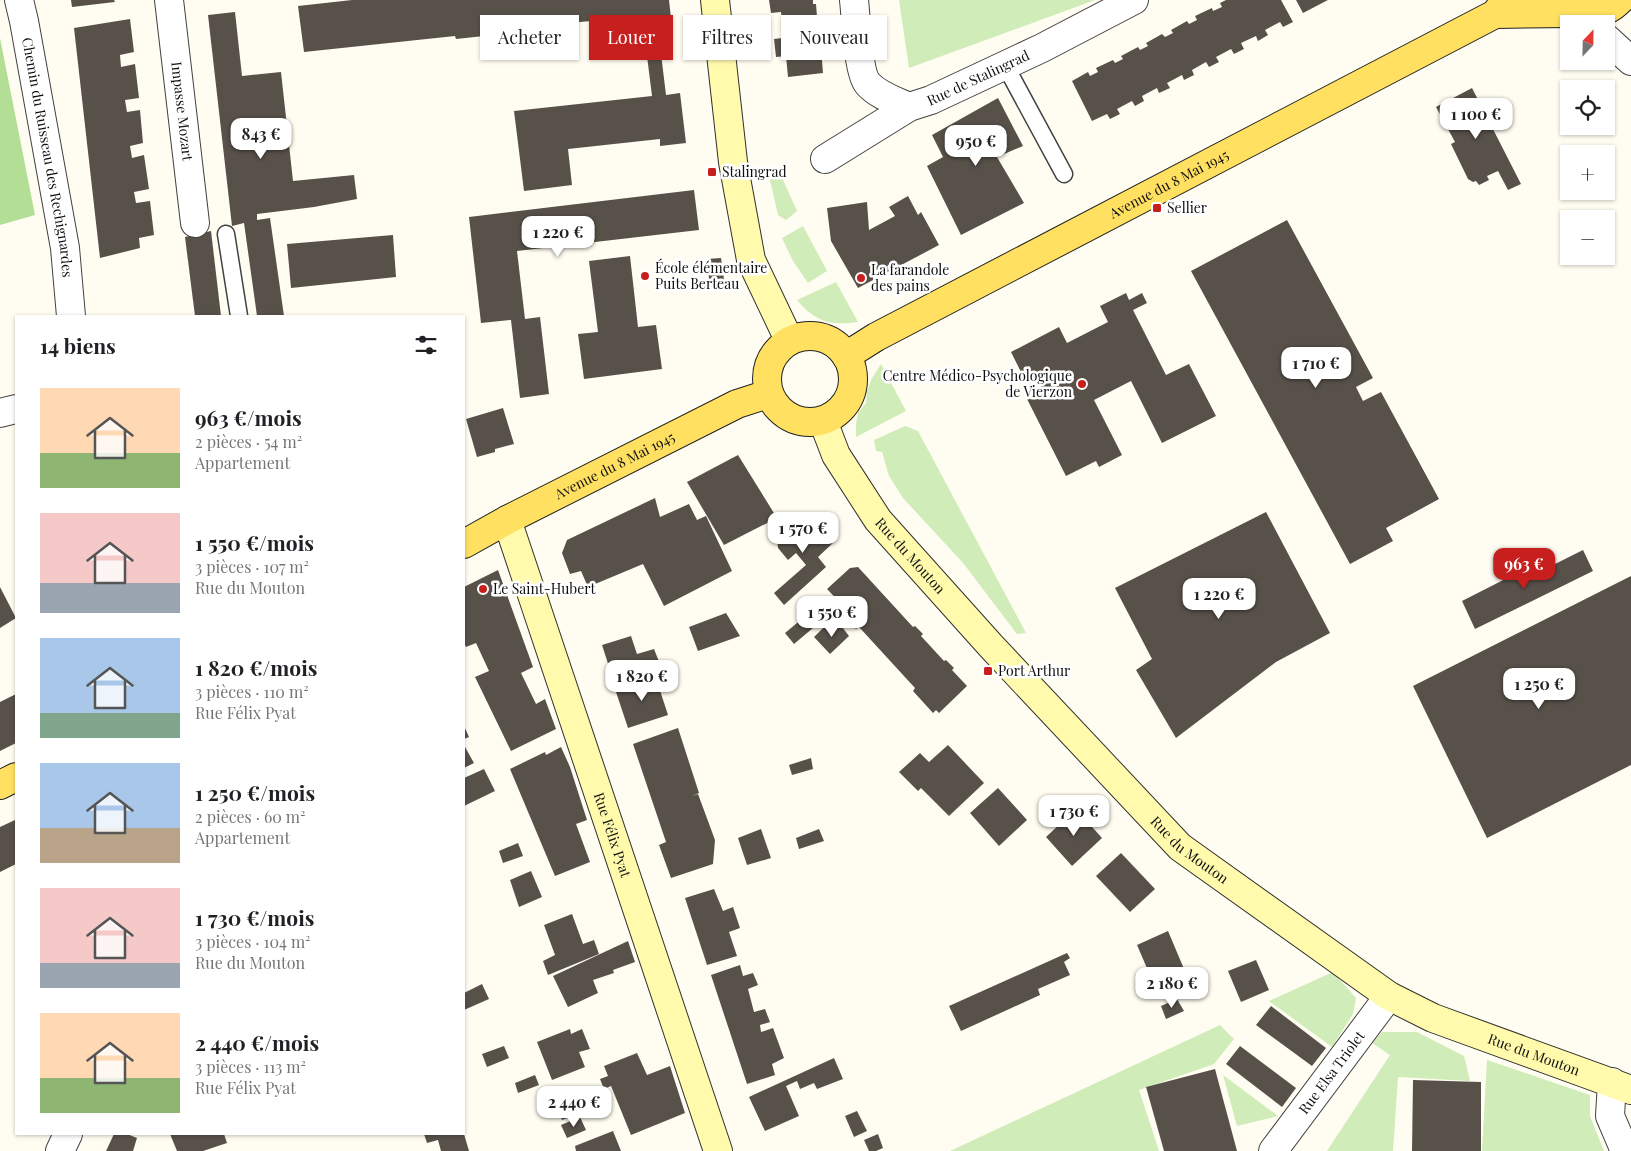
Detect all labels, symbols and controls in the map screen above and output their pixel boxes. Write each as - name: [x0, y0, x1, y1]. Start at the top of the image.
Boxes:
- chip: Acheter: [480, 15, 579, 60]
- chip: Louer: [589, 15, 673, 60]
- chip: Filtres: [683, 15, 771, 60]
- chip: Nouveau: [781, 15, 887, 60]
- north arrow: [1560, 15, 1615, 70]
- map controls: [1560, 15, 1615, 265]
- street label: Chemin du Ruisseau des Rechignardes: [18, 36, 78, 278]
- street label: Rue de Stalingrad: [924, 45, 1032, 110]
- street label: Impasse Mozart: [167, 60, 198, 163]
- button: locate: [1560, 80, 1615, 135]
- pin: 1 100 €: [1430, 98, 1522, 140]
- text: 1 100 €: [1451, 103, 1501, 124]
- pin: 843 €: [226, 118, 296, 160]
- text: 843 €: [242, 123, 280, 144]
- pin: 950 €: [941, 124, 1011, 167]
- text: 950 €: [956, 130, 996, 151]
- street label: Avenue du 8 Mai 1945: [1105, 145, 1232, 223]
- button: +: [1560, 145, 1615, 200]
- place label: Stalingrad: [722, 162, 787, 181]
- marker: Stalingrad: [706, 166, 718, 178]
- place label: Sellier: [1167, 198, 1208, 217]
- marker: Sellier: [1151, 202, 1163, 214]
- button: −: [1560, 210, 1615, 265]
- pin: 1 220 €: [512, 216, 604, 258]
- text: 1 220 €: [533, 221, 583, 242]
- place label: École élémentaire Puits Berteau: [655, 258, 767, 293]
- place label: La farandole des pains: [871, 260, 949, 295]
- marker: École élémentaire Puits Berteau: [639, 270, 651, 282]
- marker: La farandole des pains: [855, 272, 867, 284]
- text: 14 biens: [40, 331, 116, 359]
- icon: filters: [412, 331, 440, 359]
- pin: 1 710 €: [1270, 346, 1362, 389]
- text: 1 710 €: [1292, 352, 1340, 373]
- place label: Centre Médico-Psychologique de Vierzon: [883, 366, 1073, 401]
- marker: Centre Médico-Psychologique de Vierzon: [1076, 378, 1088, 390]
- text: 963 €/mois: [195, 403, 302, 431]
- icon: home: [80, 408, 140, 468]
- street label: Avenue du 8 Mai 1945: [550, 427, 678, 504]
- text: 2 pièces · 54 m²: [195, 431, 302, 452]
- text: Appartement: [195, 452, 290, 473]
- pin: 1 570 €: [757, 512, 849, 554]
- street label: Rue du Mouton: [871, 513, 950, 598]
- text: 1 570 €: [779, 517, 827, 538]
- text: 1 550 €/mois: [195, 528, 314, 556]
- icon: home: [80, 533, 140, 593]
- pin: 963 €: [1489, 548, 1559, 590]
- text: 963 €: [1504, 553, 1544, 574]
- text: 3 pièces · 107 m²: [195, 556, 309, 577]
- text: Rue du Mouton: [195, 577, 305, 598]
- pin: 1 220 €: [1173, 578, 1265, 620]
- place label: Le Saint-Hubert: [493, 579, 597, 598]
- marker: Le Saint-Hubert: [477, 583, 489, 595]
- text: 1 220 €: [1194, 583, 1244, 604]
- pin: 1 550 €: [786, 596, 878, 638]
- text: 1 550 €: [808, 601, 856, 622]
- text: 1 820 €/mois: [195, 653, 317, 681]
- icon: home: [80, 658, 140, 718]
- pin: 1 820 €: [596, 660, 688, 702]
- place label: Port Arthur: [998, 661, 1071, 680]
- text: 1 820 €: [616, 665, 668, 686]
- marker: Port Arthur: [982, 665, 994, 677]
- pin: 1 250 €: [1493, 668, 1585, 710]
- text: 1 250 €: [1514, 673, 1564, 694]
- text: 3 pièces · 110 m²: [195, 681, 309, 702]
- text: Rue Félix Pyat: [195, 702, 296, 723]
- text: 1 250 €/mois: [195, 778, 315, 806]
- icon: home: [80, 783, 140, 843]
- street label: Rue Félix Pyat: [590, 790, 636, 881]
- pin: 1 730 €: [1028, 794, 1120, 837]
- text: 1 730 €: [1049, 800, 1099, 821]
- text: 2 pièces · 60 m²: [195, 806, 305, 827]
- street label: Rue du Mouton: [1147, 812, 1233, 888]
- text: Appartement: [195, 827, 290, 848]
- text: 1 730 €/mois: [195, 903, 315, 931]
- icon: home: [80, 908, 140, 968]
- text: 3 pièces · 104 m²: [195, 931, 311, 952]
- text: Rue du Mouton: [195, 952, 305, 973]
- pin: 2 180 €: [1126, 966, 1218, 1009]
- text: 2 180 €: [1146, 972, 1198, 993]
- street label: Rue Elsa Triolet: [1294, 1026, 1369, 1118]
- text: 2 440 €/mois: [195, 1028, 319, 1056]
- street label: Rue du Mouton: [1485, 1029, 1583, 1080]
- icon: home: [80, 1033, 140, 1093]
- text: 3 pièces · 113 m²: [195, 1056, 306, 1077]
- text: Rue Félix Pyat: [195, 1077, 296, 1098]
- pin: 2 440 €: [528, 1086, 620, 1128]
- text: 2 440 €: [548, 1091, 600, 1112]

